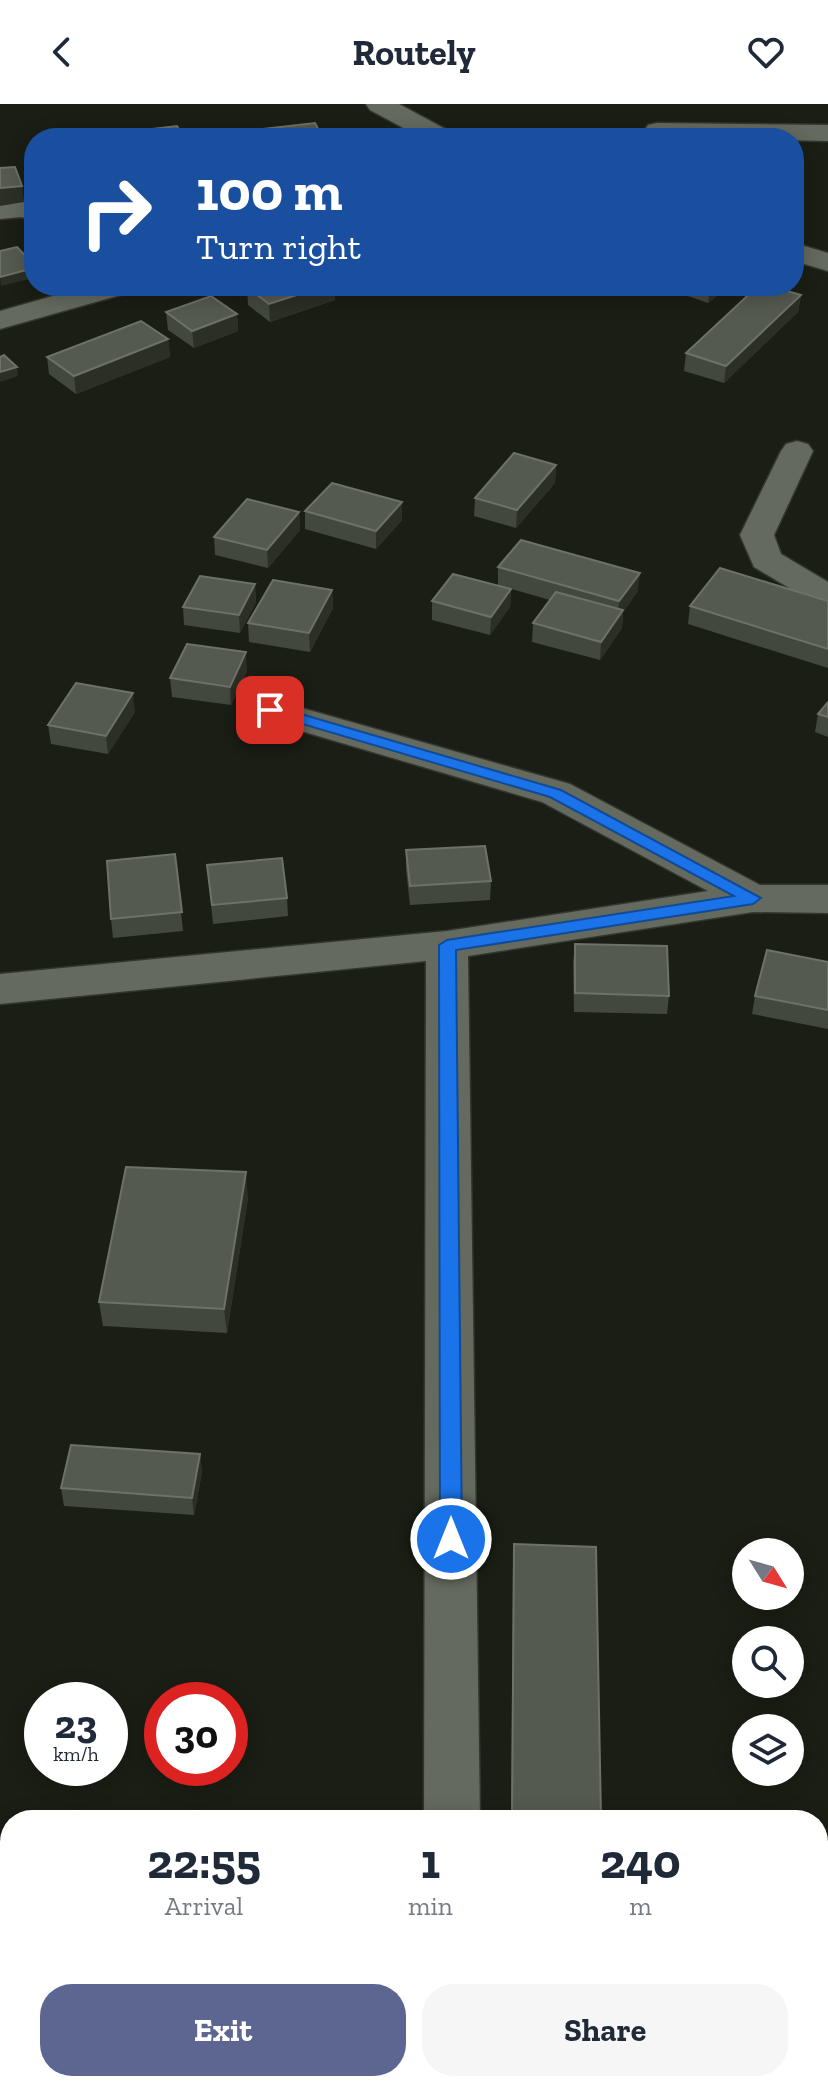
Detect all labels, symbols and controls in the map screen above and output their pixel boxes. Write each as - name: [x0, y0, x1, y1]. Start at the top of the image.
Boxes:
- icon: back: [40, 30, 84, 74]
- icon: heart: [744, 30, 788, 74]
- text: Routely: [352, 31, 476, 74]
- text: 100 m: [196, 157, 343, 224]
- icon: right: [64, 160, 168, 264]
- text: Turn right: [196, 225, 361, 268]
- pin: [236, 676, 304, 744]
- icon: arrive: [248, 688, 292, 732]
- position arrow: [409, 1497, 493, 1581]
- north arrow: [732, 1538, 804, 1610]
- map controls: [732, 1538, 804, 1786]
- button: search: [732, 1626, 804, 1698]
- speed limit sign: 30: [144, 1682, 248, 1786]
- text: 23: [55, 1700, 97, 1748]
- button: layers: [732, 1714, 804, 1786]
- text: km/h: [53, 1742, 99, 1766]
- text: 22:55: [147, 1833, 261, 1890]
- text: 1: [421, 1833, 440, 1890]
- text: 240: [600, 1833, 681, 1890]
- text: Arrival: [165, 1890, 243, 1922]
- text: min: [408, 1890, 453, 1922]
- text: m: [629, 1890, 652, 1922]
- button: Exit: [40, 1984, 406, 2076]
- button: Share: [422, 1984, 788, 2076]

